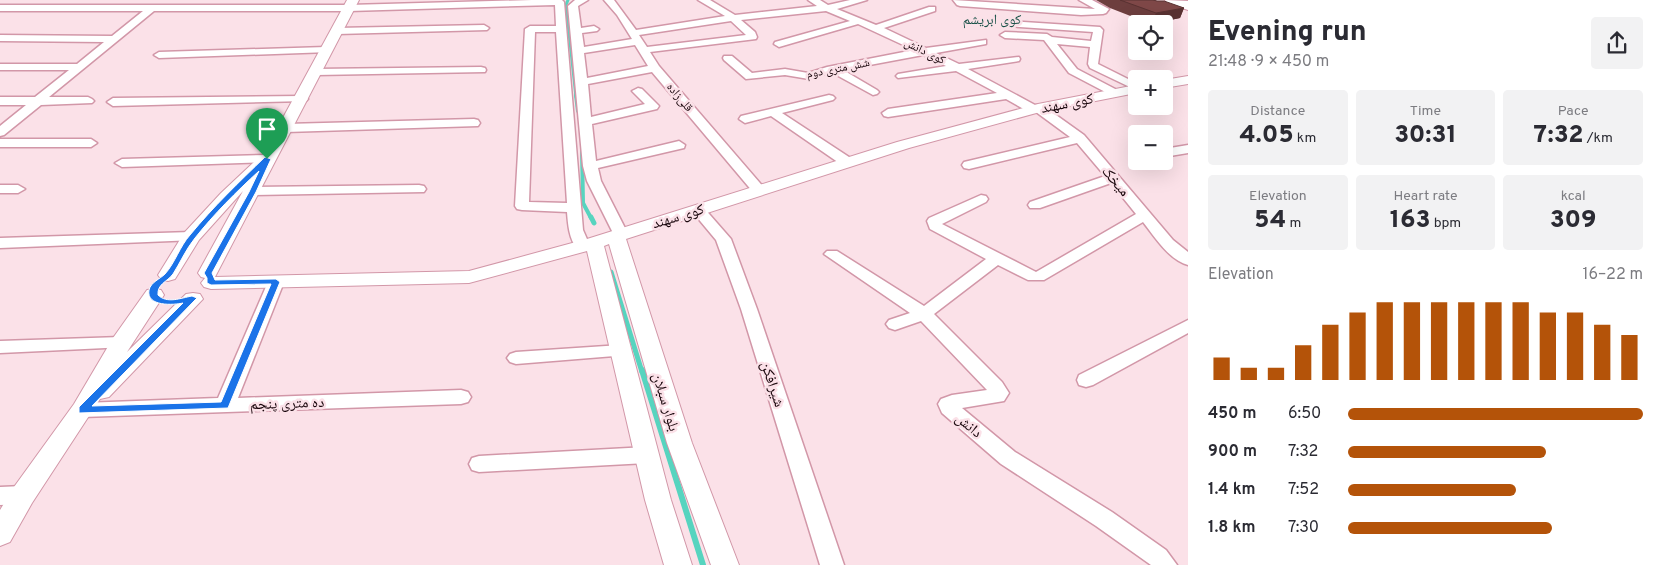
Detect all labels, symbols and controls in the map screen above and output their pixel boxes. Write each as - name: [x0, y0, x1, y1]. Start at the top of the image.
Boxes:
- district label: کوی ابریشم: [963, 12, 1021, 29]
- map controls: [1128, 15, 1173, 170]
- button: locate: [1128, 15, 1173, 60]
- text: Evening run: [1208, 15, 1367, 51]
- button: share: [1591, 17, 1643, 69]
- street label: کوی دانش: [901, 35, 948, 69]
- text: 21:48 · 9 × 450 m: [1208, 52, 1329, 72]
- street label: شش متری دوم: [805, 55, 871, 83]
- button: +: [1128, 70, 1173, 115]
- street label: قلی‌زاده: [662, 80, 696, 116]
- street label: کوی سهند: [1039, 90, 1095, 119]
- text: Distance: [1250, 103, 1305, 120]
- text: Time: [1410, 103, 1441, 120]
- text: Pace: [1558, 103, 1589, 120]
- pin: [246, 108, 288, 159]
- icon: arrive: [253, 115, 281, 143]
- text: 4.05: [1239, 120, 1294, 152]
- text: 30:31: [1394, 120, 1457, 152]
- text: 7:32: [1534, 120, 1583, 152]
- button: −: [1128, 125, 1173, 170]
- text: km: [1294, 130, 1316, 147]
- text: /km: [1583, 130, 1613, 147]
- street label: میخک: [1097, 163, 1133, 201]
- text: Elevation: [1249, 188, 1307, 205]
- text: Heart rate: [1393, 188, 1458, 205]
- text: kcal: [1561, 188, 1586, 205]
- street label: کوی سهند: [650, 201, 707, 234]
- text: 54: [1254, 205, 1286, 237]
- text: 163: [1390, 205, 1430, 237]
- text: 309: [1550, 205, 1596, 237]
- text: m: [1286, 215, 1301, 232]
- text: bpm: [1430, 215, 1461, 232]
- text: Elevation: [1208, 265, 1274, 285]
- text: 16–22 m: [1582, 265, 1643, 285]
- street label: شیر‌افکن: [755, 359, 788, 410]
- street label: بلوار سبلان: [647, 371, 682, 434]
- street label: ده متری پنجم: [250, 394, 325, 415]
- text: 450 m: [1208, 404, 1257, 424]
- text: 6:50: [1288, 404, 1321, 424]
- street label: دانش: [951, 409, 985, 443]
- text: 900 m: [1208, 442, 1257, 462]
- text: 7:32: [1288, 442, 1318, 462]
- text: 1.4 km: [1208, 480, 1256, 500]
- text: 7:52: [1288, 480, 1319, 500]
- text: 1.8 km: [1208, 518, 1255, 538]
- text: 7:30: [1288, 518, 1319, 538]

